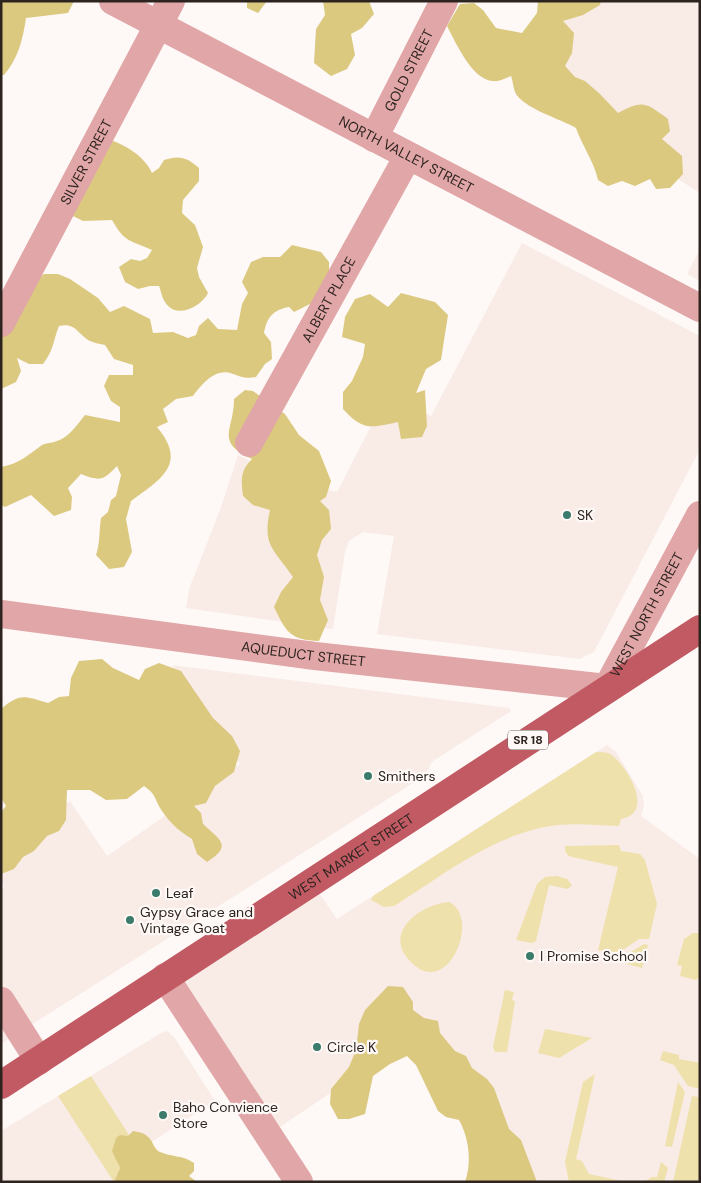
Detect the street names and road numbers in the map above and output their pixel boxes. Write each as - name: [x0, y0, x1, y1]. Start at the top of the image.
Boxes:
- street label: GOLD STREET: [380, 26, 437, 114]
- street label: NORTH VALLEY STREET: [336, 112, 477, 197]
- street label: SILVER STREET: [56, 116, 116, 208]
- street label: ALBERT PLACE: [298, 253, 359, 346]
- street label: WEST NORTH STREET: [606, 549, 687, 680]
- street label: AQUEDUCT STREET: [240, 637, 366, 670]
- road number: SR 18: [508, 730, 548, 750]
- street label: WEST MARKET STREET: [285, 809, 417, 904]

